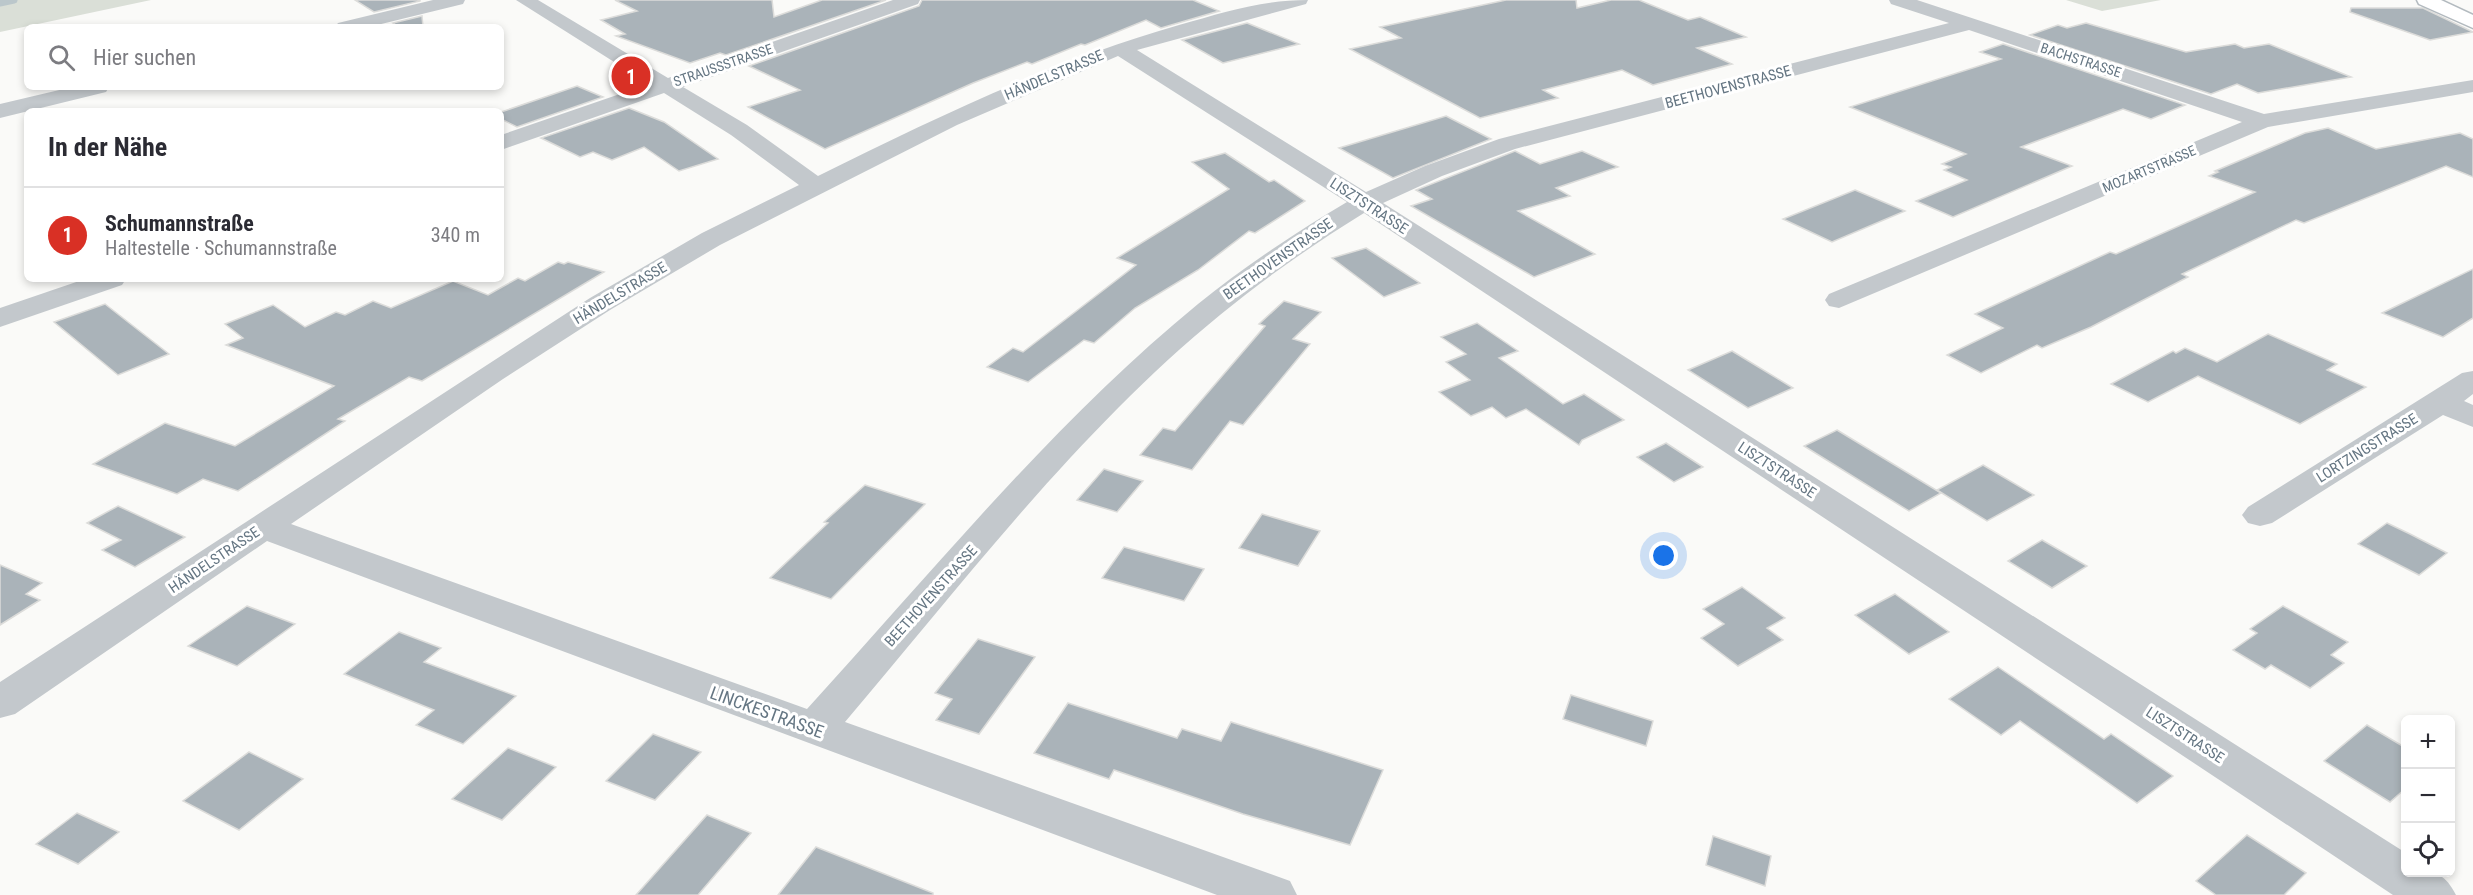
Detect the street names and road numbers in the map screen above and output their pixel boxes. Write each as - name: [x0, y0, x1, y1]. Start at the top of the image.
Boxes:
- street label: BACHSTRASSE: [2039, 39, 2123, 81]
- street label: STRAUSSSTRASSE: [671, 41, 775, 89]
- street label: HÄNDELSTRASSE: [1002, 46, 1106, 104]
- street label: BEETHOVENSTRASSE: [1663, 62, 1793, 112]
- street label: MOZARTSTRASSE: [2100, 142, 2198, 196]
- street label: LISZTSTRASSE: [1327, 174, 1411, 238]
- street label: BEETHOVENSTRASSE: [1220, 214, 1336, 304]
- street label: HÄNDELSTRASSE: [570, 258, 670, 328]
- street label: LORTZINGSTRASSE: [2313, 410, 2421, 486]
- street label: LISZTSTRASSE: [1735, 438, 1819, 502]
- street label: HÄNDELSTRASSE: [165, 523, 263, 597]
- street label: BEETHOVENSTRASSE: [881, 542, 981, 650]
- street label: LINCKESTRASSE: [707, 682, 827, 742]
- street label: LISZTSTRASSE: [2143, 703, 2227, 767]

